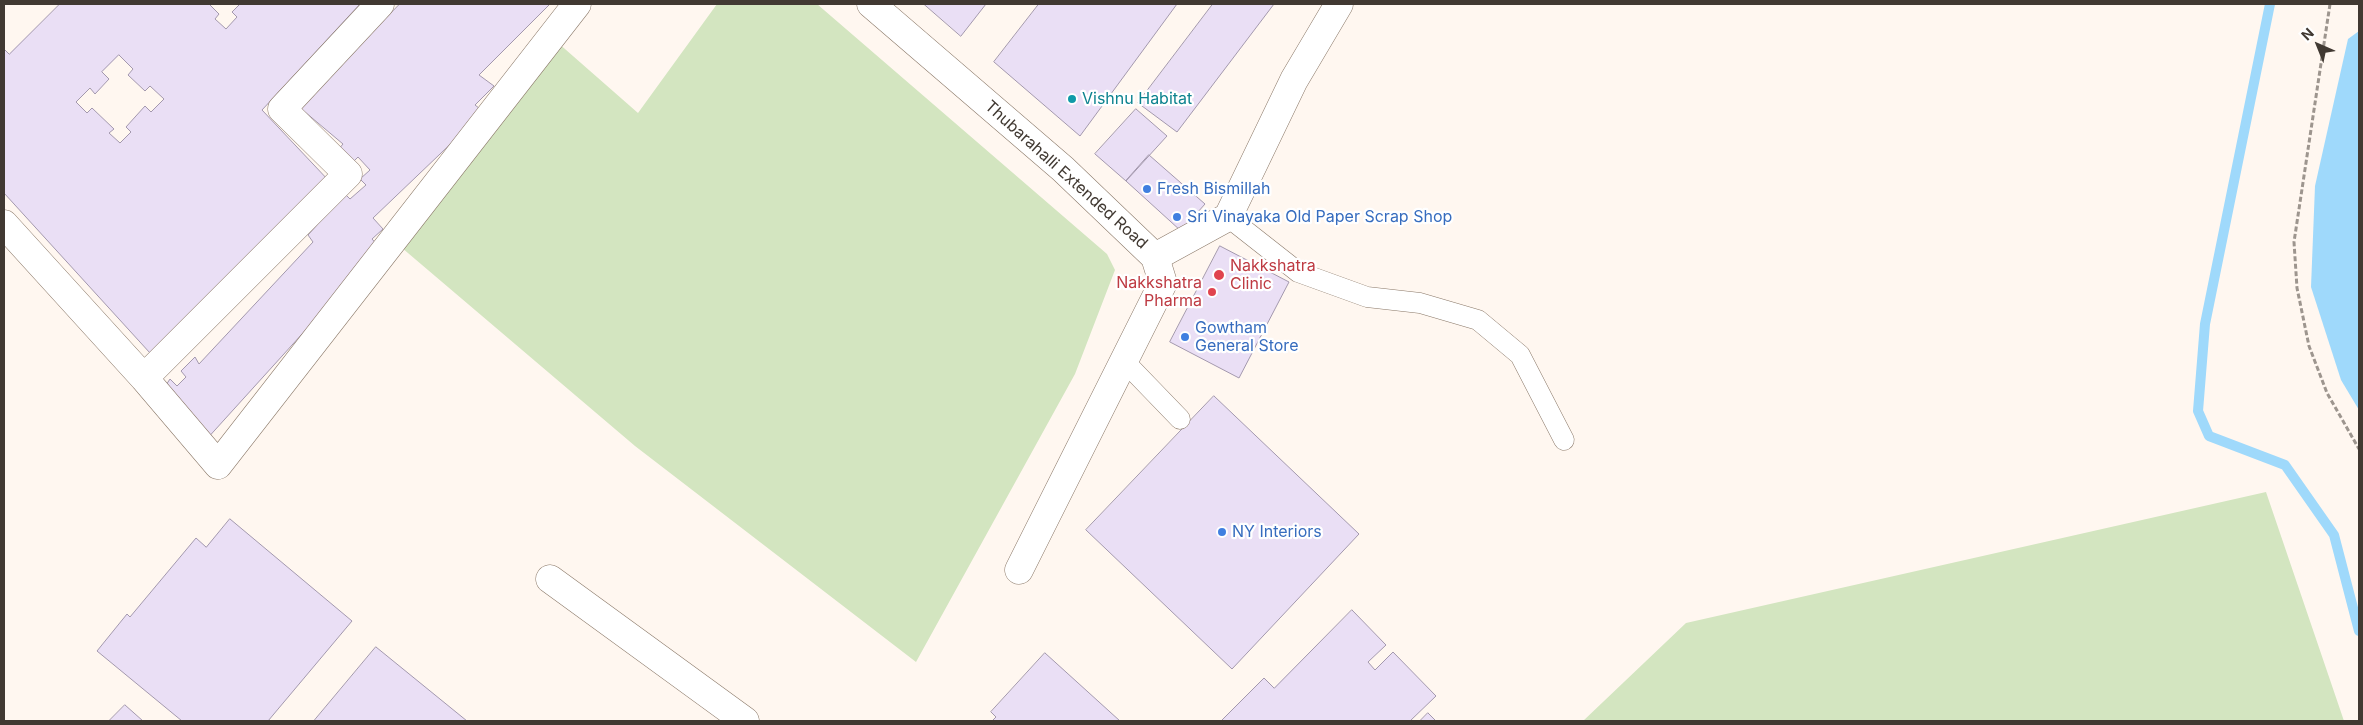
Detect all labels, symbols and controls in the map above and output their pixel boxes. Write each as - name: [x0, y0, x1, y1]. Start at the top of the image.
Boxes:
- north arrow: [2293, 20, 2343, 70]
- text: N: [2297, 24, 2317, 44]
- place label: Vishnu Habitat: [1082, 89, 1192, 109]
- marker: Vishnu Habitat: [1066, 93, 1078, 105]
- street label: Thubarahalli Extended Road: [981, 97, 1151, 253]
- place label: Fresh Bismillah: [1157, 179, 1270, 199]
- marker: Fresh Bismillah: [1141, 183, 1153, 195]
- place label: Sri Vinayaka Old Paper Scrap Shop: [1187, 207, 1452, 227]
- marker: Sri Vinayaka Old Paper Scrap Shop: [1171, 211, 1183, 223]
- place label: Nakkshatra Clinic: [1230, 256, 1316, 294]
- marker: Nakkshatra Clinic: [1212, 268, 1226, 282]
- place label: Nakkshatra Pharma: [1116, 273, 1202, 311]
- marker: Nakkshatra Pharma: [1206, 286, 1218, 298]
- place label: Gowtham General Store: [1195, 318, 1298, 356]
- marker: Gowtham General Store: [1179, 331, 1191, 343]
- place label: NY Interiors: [1232, 522, 1322, 542]
- marker: NY Interiors: [1216, 526, 1228, 538]

